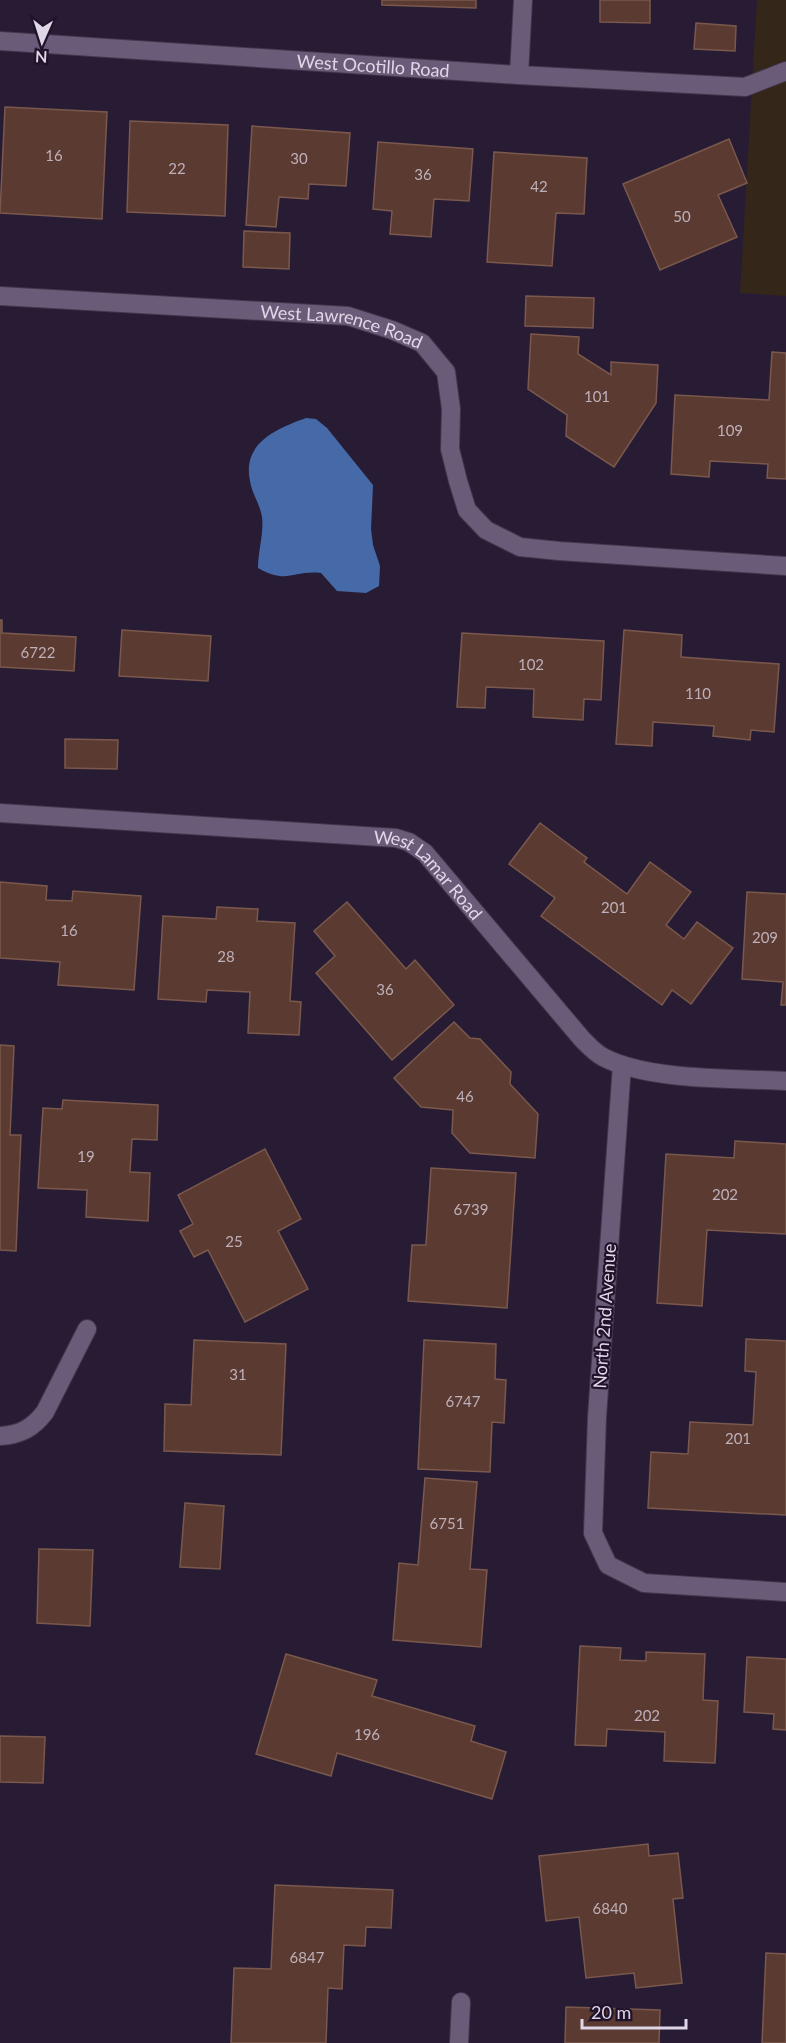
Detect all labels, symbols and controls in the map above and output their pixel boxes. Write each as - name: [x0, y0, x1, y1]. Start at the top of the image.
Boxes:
- north arrow: [12, 12, 72, 72]
- text: N: [35, 48, 48, 67]
- street label: West Ocotillo Road: [296, 49, 450, 81]
- house number: 16: [45, 146, 63, 164]
- house number: 30: [290, 149, 308, 167]
- house number: 22: [168, 159, 186, 177]
- house number: 36: [414, 165, 432, 183]
- house number: 42: [530, 177, 548, 195]
- house number: 50: [673, 207, 691, 225]
- street label: West Lawrence Road: [260, 300, 426, 353]
- house number: 101: [584, 387, 610, 405]
- house number: 109: [717, 421, 743, 439]
- house number: 6722: [21, 643, 55, 661]
- house number: 102: [518, 655, 544, 673]
- house number: 110: [685, 684, 711, 702]
- street label: West Lamar Road: [373, 826, 487, 924]
- house number: 201: [601, 898, 627, 916]
- house number: 16: [60, 921, 78, 939]
- house number: 209: [752, 928, 778, 946]
- house number: 28: [217, 947, 235, 965]
- house number: 36: [376, 980, 394, 998]
- house number: 46: [456, 1087, 474, 1105]
- house number: 19: [77, 1147, 95, 1165]
- house number: 202: [712, 1185, 738, 1203]
- house number: 6739: [454, 1200, 488, 1218]
- house number: 25: [225, 1232, 243, 1250]
- street label: North 2nd Avenue: [588, 1243, 620, 1389]
- house number: 31: [229, 1365, 247, 1383]
- house number: 6747: [446, 1392, 481, 1410]
- house number: 201: [725, 1429, 751, 1447]
- house number: 6751: [430, 1514, 464, 1532]
- house number: 202: [634, 1706, 660, 1724]
- house number: 196: [354, 1725, 380, 1743]
- house number: 6840: [593, 1899, 628, 1917]
- house number: 6847: [290, 1948, 325, 1966]
- scale bar: [582, 1992, 686, 2030]
- text: 20 m: [591, 2001, 631, 2023]

